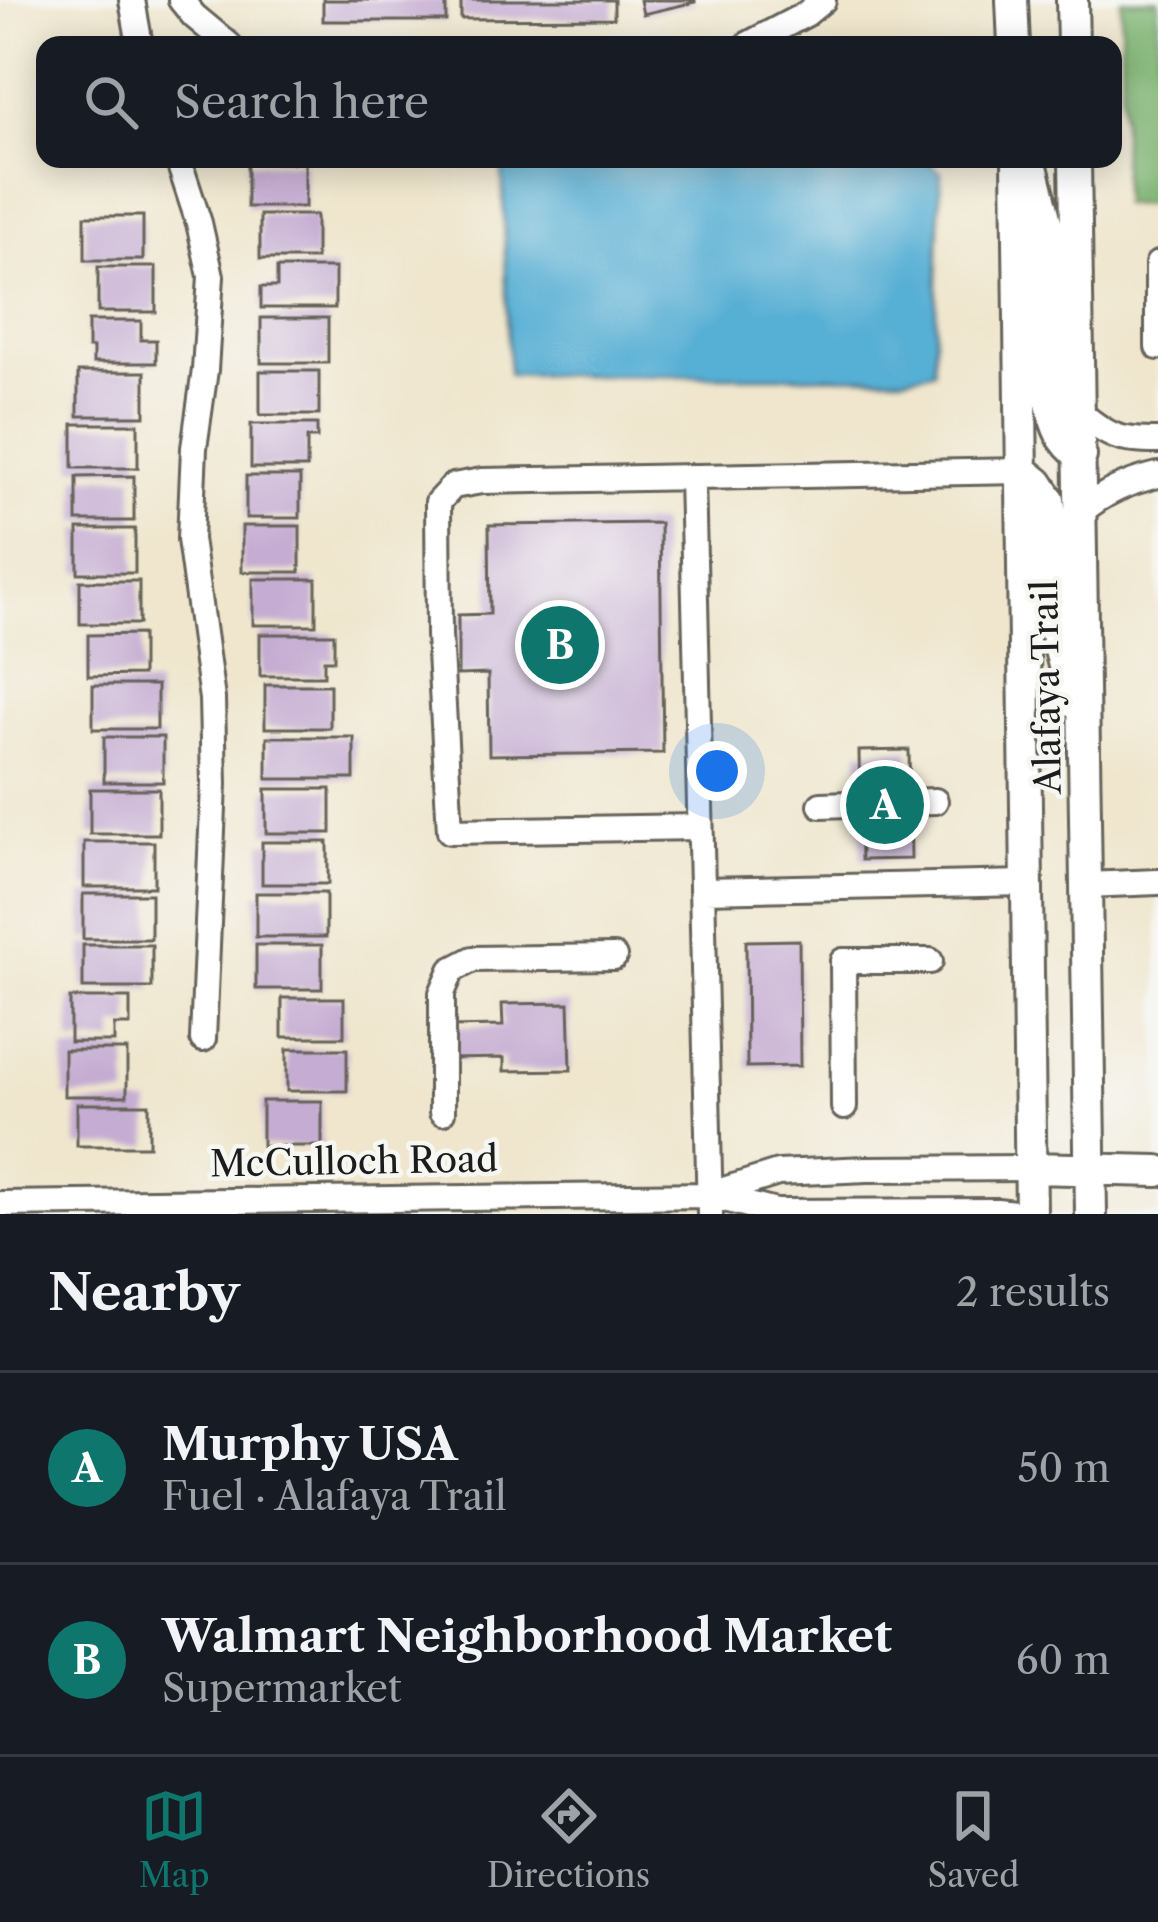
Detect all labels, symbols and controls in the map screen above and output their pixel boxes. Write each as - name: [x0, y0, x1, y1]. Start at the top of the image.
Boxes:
- search box: [36, 36, 1122, 168]
- icon: search: [78, 69, 144, 135]
- text: Search here: [174, 74, 429, 130]
- street label: Alafaya Trail: [1022, 580, 1070, 795]
- pin: B: [521, 600, 599, 690]
- your location: [687, 741, 747, 801]
- pin: A: [846, 760, 924, 850]
- street label: McCulloch Road: [210, 1136, 498, 1186]
- text: Nearby: [48, 1261, 240, 1323]
- text: 2 results: [956, 1268, 1110, 1316]
- text: Murphy USA: [162, 1416, 457, 1472]
- text: A: [72, 1444, 102, 1492]
- text: 50 m: [1017, 1444, 1110, 1492]
- text: Fuel · Alafaya Trail: [162, 1472, 507, 1520]
- text: Walmart Neighborhood Market: [162, 1608, 892, 1664]
- text: B: [73, 1636, 102, 1684]
- text: 60 m: [1016, 1636, 1110, 1684]
- text: Supermarket: [162, 1664, 402, 1712]
- tab: Map: [139, 1783, 210, 1896]
- tab: Directions: [487, 1783, 650, 1896]
- tab: Saved: [928, 1783, 1019, 1896]

